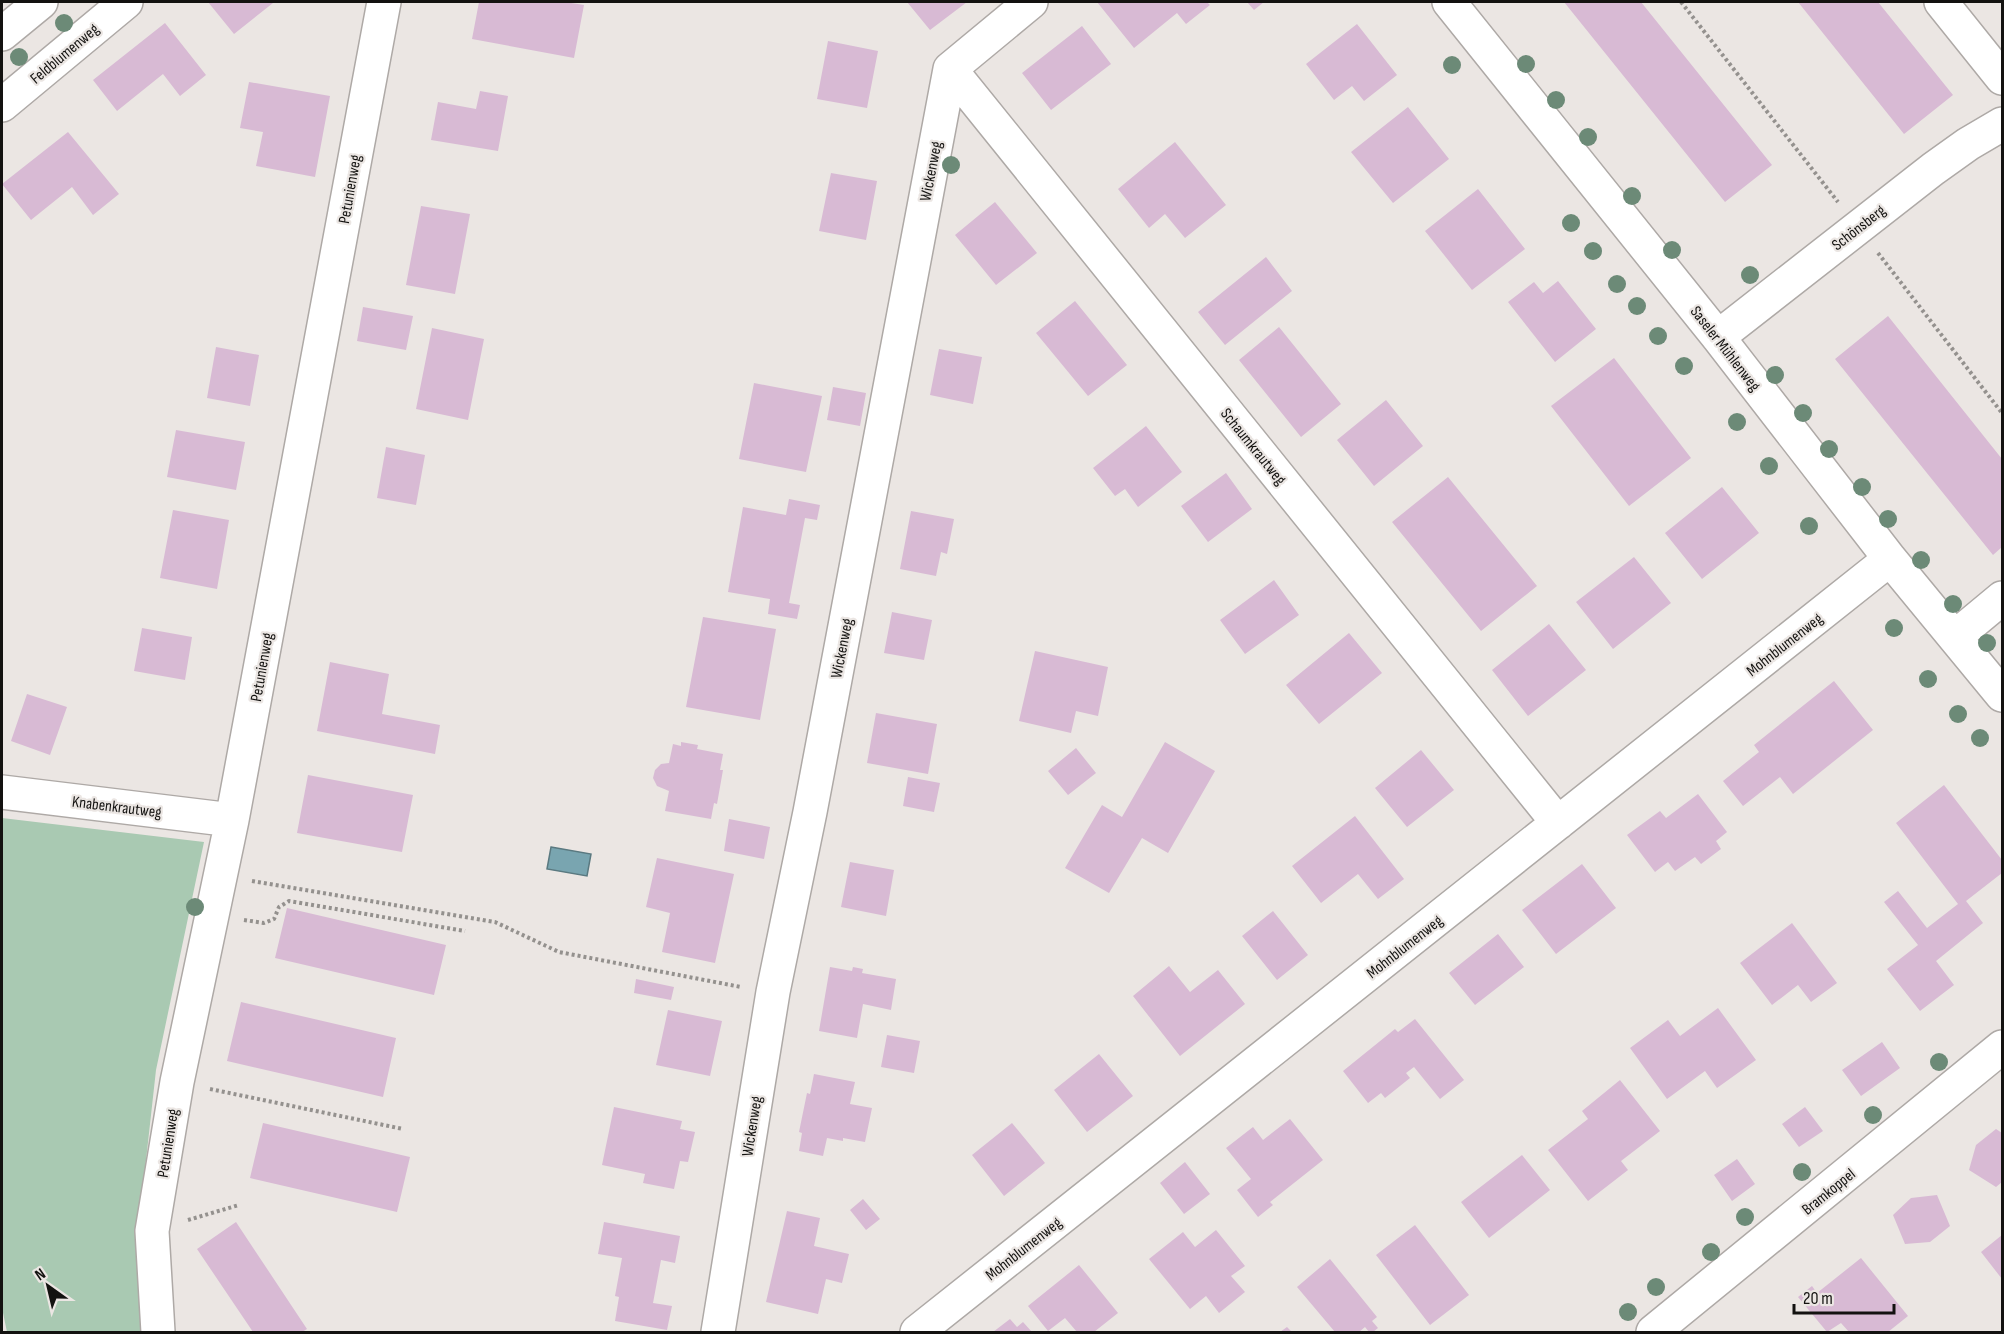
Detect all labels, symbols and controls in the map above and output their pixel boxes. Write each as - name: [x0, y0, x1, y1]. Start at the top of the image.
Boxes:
- street label: Feldblumenweg: [27, 20, 103, 88]
- street label: Wickenweg: [916, 140, 947, 203]
- street label: Petunienweg: [335, 153, 366, 225]
- street label: Schönsberg: [1828, 201, 1890, 255]
- street label: Saseler Mühlenweg: [1686, 303, 1764, 395]
- street label: Schaumkrautweg: [1216, 405, 1290, 489]
- street label: Mohnblumenweg: [1743, 610, 1827, 681]
- street label: Wickenweg: [827, 617, 858, 680]
- street label: Petunienweg: [247, 631, 278, 703]
- street label: Knabenkrautweg: [71, 793, 163, 822]
- street label: Mohnblumenweg: [1363, 912, 1447, 983]
- street label: Wickenweg: [738, 1095, 767, 1158]
- street label: Petunienweg: [154, 1107, 183, 1179]
- street label: Bramkoppel: [1798, 1165, 1859, 1219]
- street label: Mohnblumenweg: [982, 1214, 1066, 1285]
- north arrow: [18, 1256, 78, 1316]
- text: N: [32, 1265, 49, 1285]
- scale bar: [1794, 1277, 1894, 1315]
- text: 20 m: [1803, 1288, 1833, 1309]

